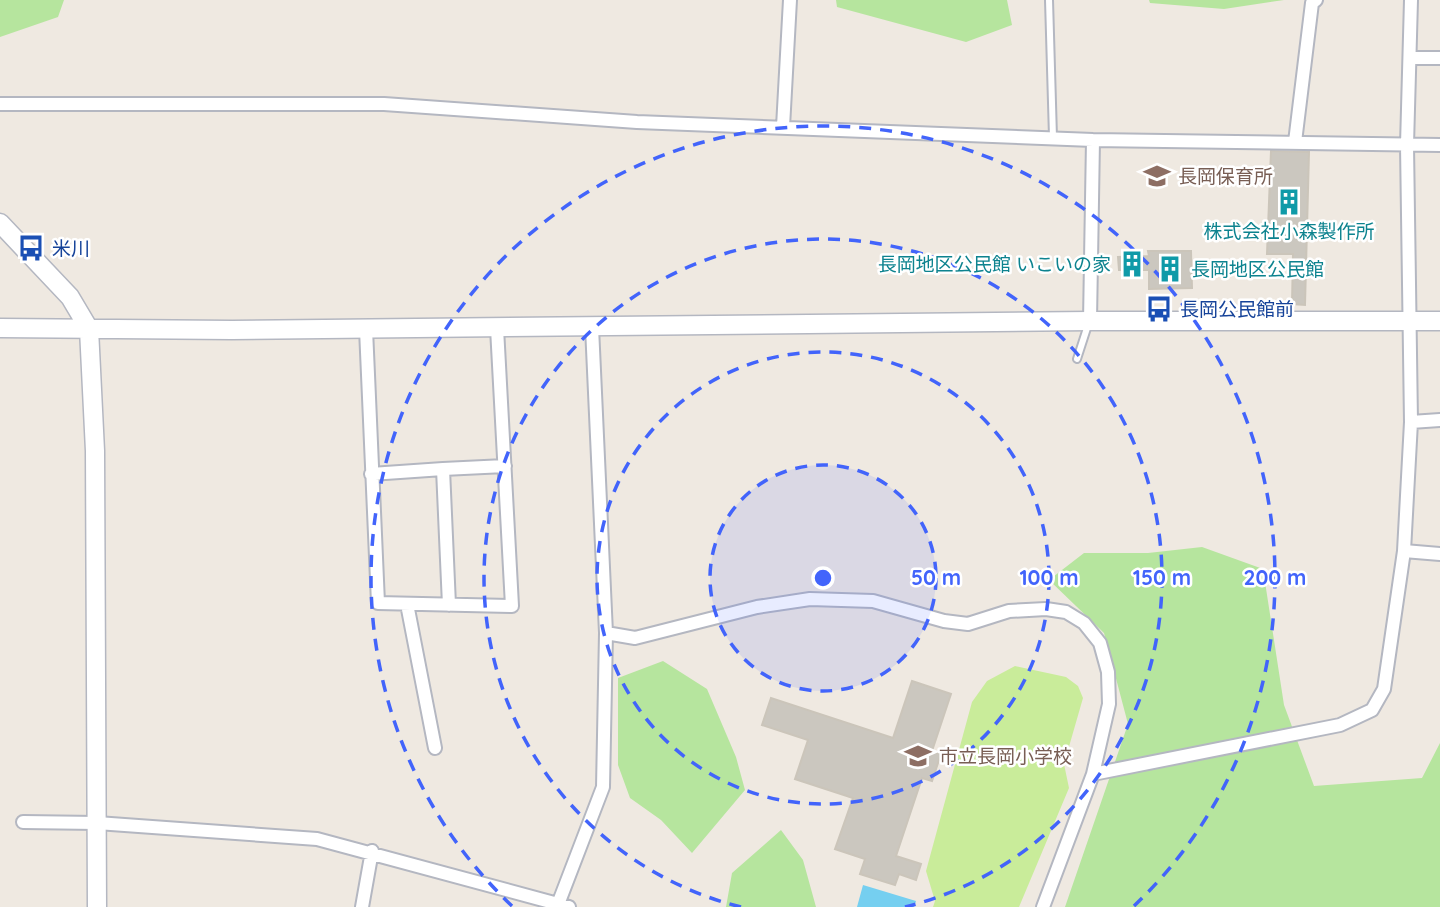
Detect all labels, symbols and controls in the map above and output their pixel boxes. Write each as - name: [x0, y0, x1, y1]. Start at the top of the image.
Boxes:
- school or university icon: 長岡保育所: [1142, 161, 1172, 191]
- place label: 長岡保育所: [1178, 164, 1273, 188]
- building icon: 株式会社小森製作所: [1274, 187, 1304, 217]
- place label: 株式会社小森製作所: [1203, 219, 1375, 243]
- bus stop icon: 米川: [16, 233, 46, 263]
- place label: 米川: [52, 236, 90, 260]
- building icon: 長岡地区公民館 いこいの家: [1117, 249, 1147, 279]
- place label: 長岡地区公民館 いこいの家: [878, 252, 1111, 276]
- building icon: 長岡地区公民館: [1155, 254, 1185, 284]
- place label: 長岡地区公民館: [1191, 257, 1324, 281]
- bus stop icon: 長岡公民館前: [1144, 294, 1174, 324]
- place label: 長岡公民館前: [1180, 297, 1294, 321]
- text: 50 m: [911, 564, 961, 590]
- text: 100 m: [1019, 564, 1079, 590]
- text: 150 m: [1133, 564, 1191, 590]
- text: 200 m: [1244, 564, 1306, 590]
- centre of rings: [811, 566, 835, 590]
- school or university icon: 市立長岡小学校: [903, 741, 933, 771]
- place label: 市立長岡小学校: [939, 744, 1072, 768]

